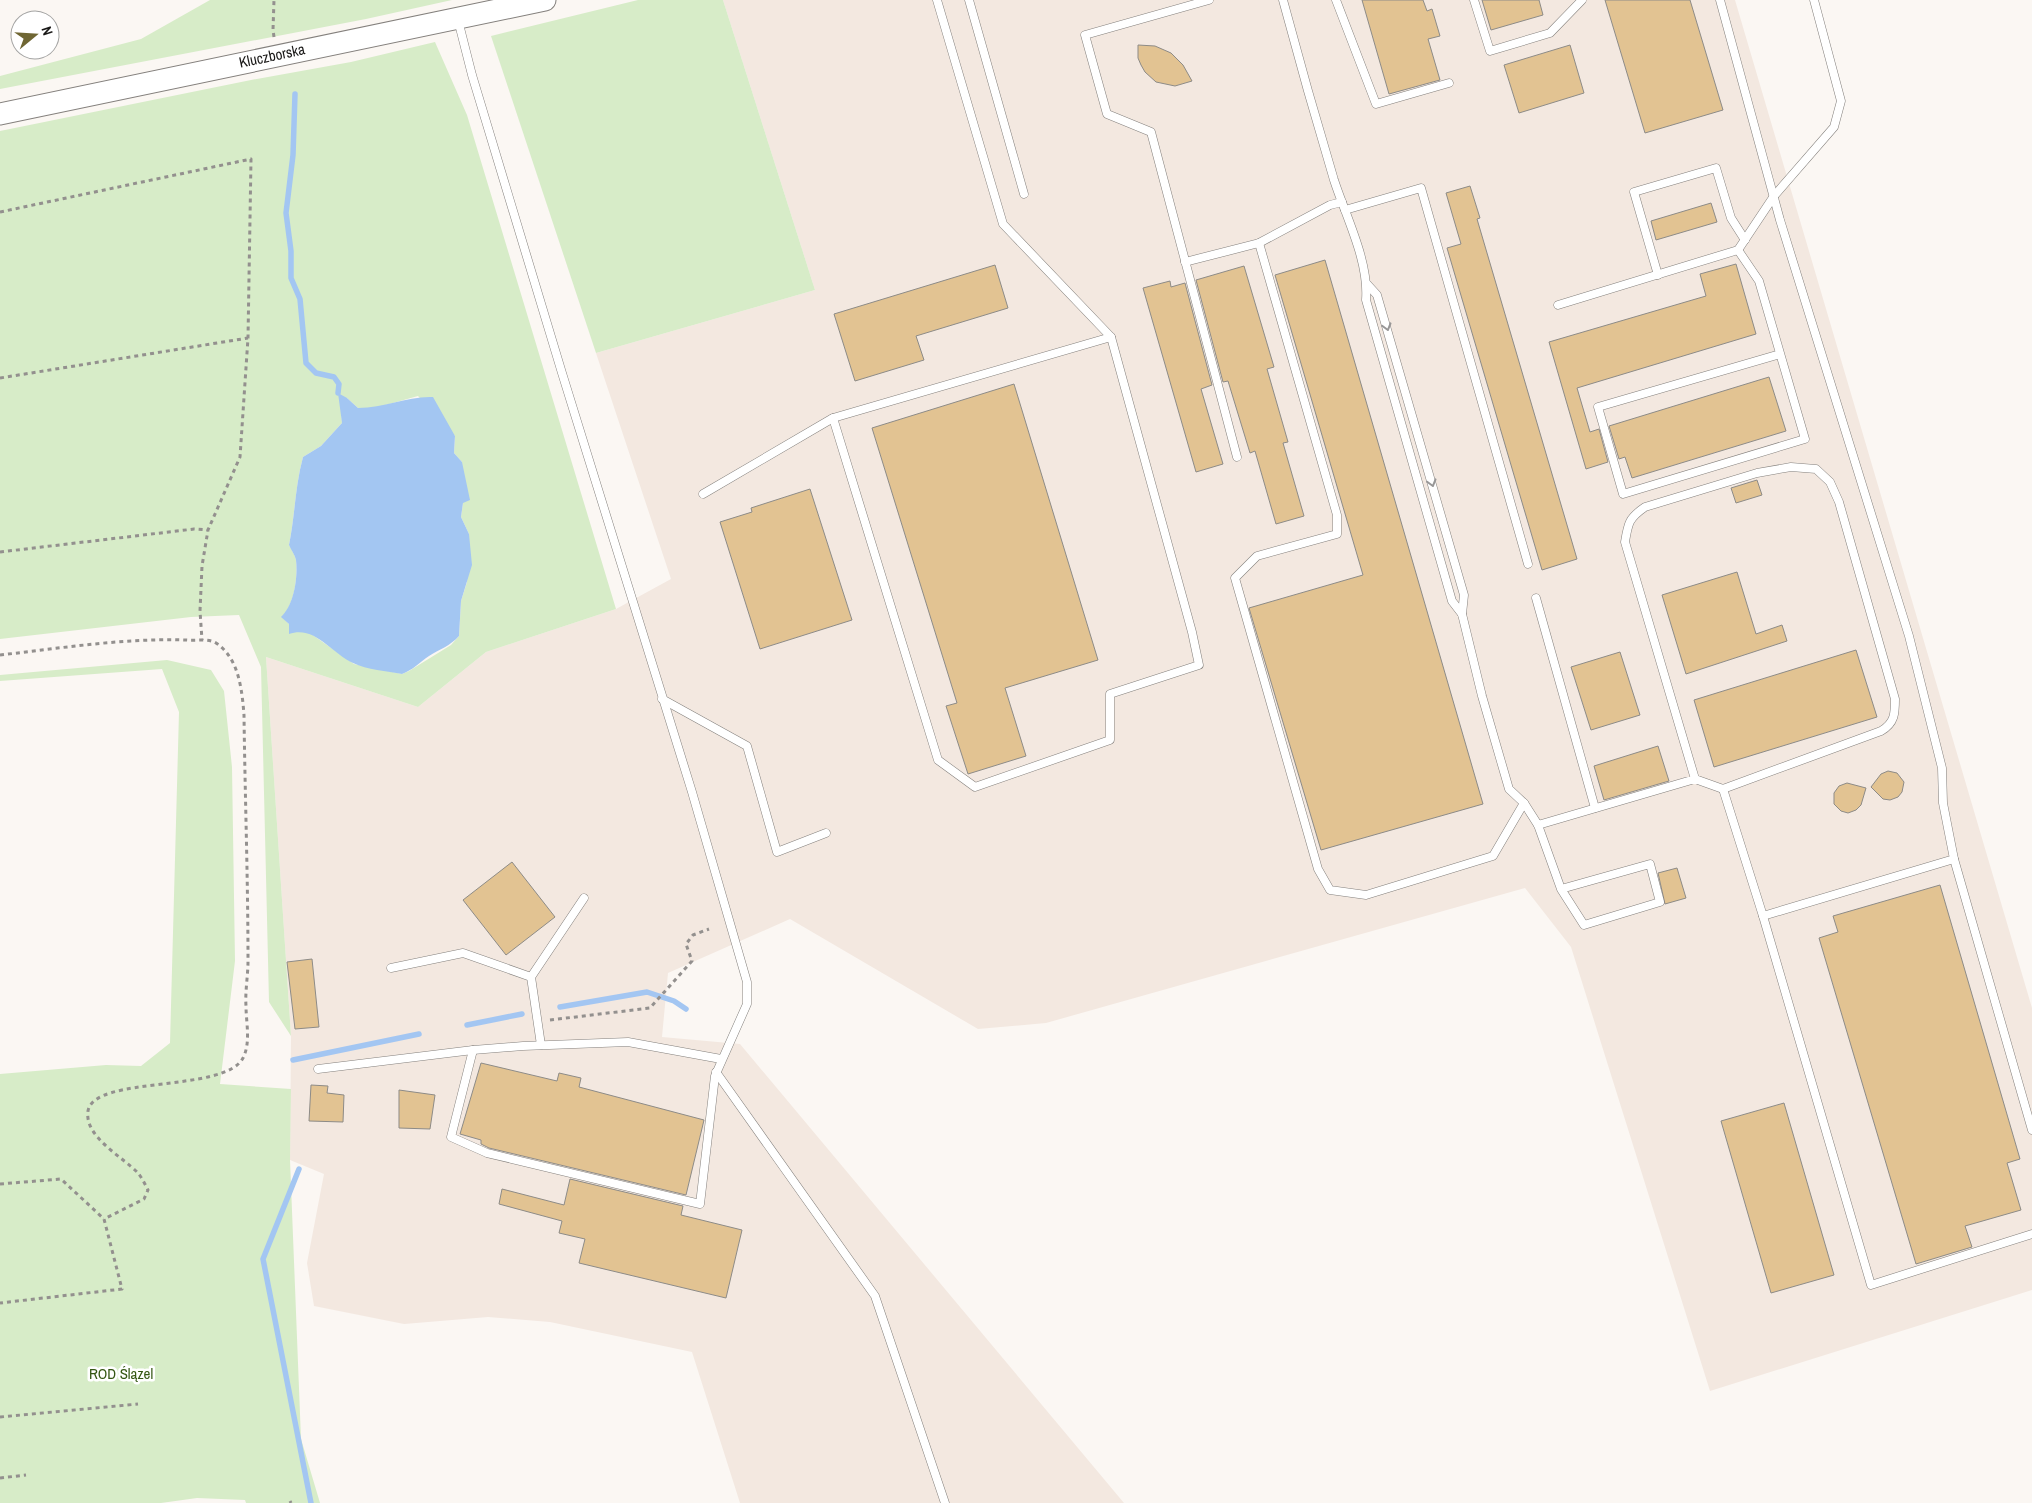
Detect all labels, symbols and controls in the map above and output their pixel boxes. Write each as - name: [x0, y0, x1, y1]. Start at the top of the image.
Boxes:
- north arrow: [10, 10, 60, 60]
- text: N: [38, 24, 57, 38]
- street label: Kluczborska: [237, 38, 307, 73]
- one-way arrow: [1381, 323, 1391, 331]
- one-way arrow: [1426, 479, 1436, 487]
- park label: ROD Ślązel: [89, 1363, 153, 1384]

